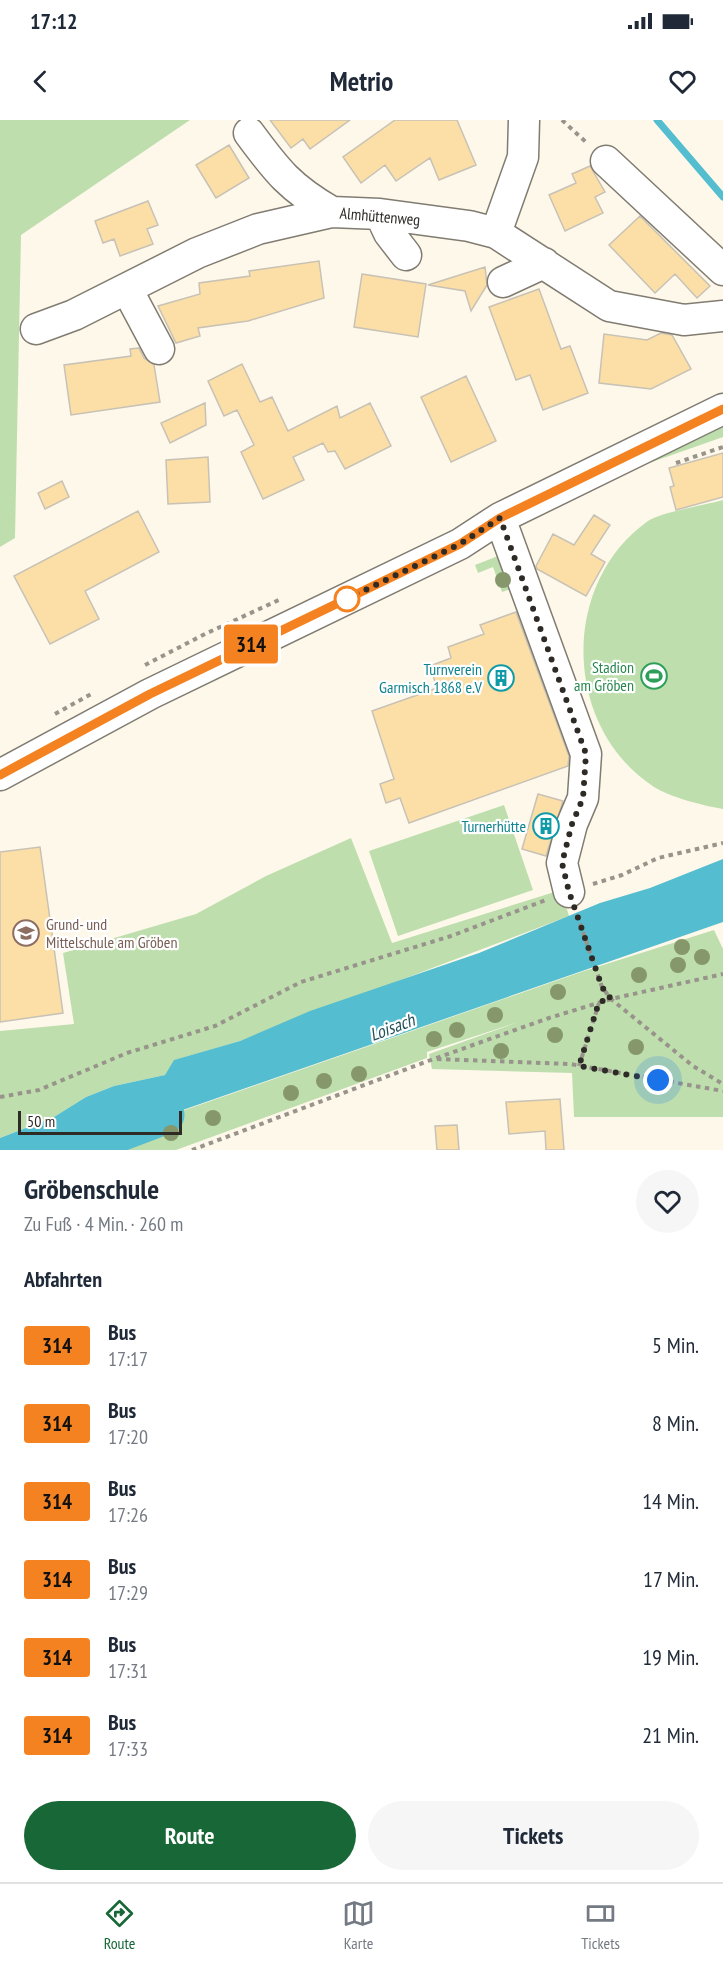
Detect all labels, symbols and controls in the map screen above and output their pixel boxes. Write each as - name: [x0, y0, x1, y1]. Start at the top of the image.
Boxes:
- text: 17:12: [30, 7, 78, 35]
- text: Metrio: [330, 64, 393, 98]
- icon: back: [24, 65, 57, 98]
- icon: heart: [666, 65, 699, 98]
- street label: Almhüttenweg: [339, 203, 421, 229]
- unlabelled marker: [334, 586, 360, 612]
- line badge: 314: [216, 624, 286, 664]
- text: 314: [236, 631, 266, 658]
- place label: Stadion am Gröben: [574, 657, 634, 695]
- place label: Turnverein Garmisch 1868 e.V: [379, 659, 483, 697]
- sports icon: Stadion am Gröben: [639, 661, 669, 691]
- building icon: Turnverein Garmisch 1868 e.V: [486, 663, 516, 693]
- building icon: Turnerhütte: [531, 811, 561, 841]
- place label: Turnerhütte: [462, 816, 526, 836]
- place label: Grund- und Mittelschule am Gröben: [46, 914, 177, 952]
- school or university icon: Grund- und Mittelschule am Gröben: [11, 918, 41, 948]
- water label: Loisach: [366, 1008, 419, 1046]
- your location: [643, 1065, 673, 1095]
- scale bar: [18, 1108, 182, 1136]
- text: 50 m: [27, 1111, 55, 1131]
- text: Gröbenschule: [24, 1170, 159, 1207]
- button: heart: [636, 1170, 699, 1233]
- text: Zu Fuß · 4 Min. · 260 m: [24, 1211, 183, 1237]
- text: Abfahrten: [24, 1265, 102, 1293]
- text: Bus: [108, 1318, 136, 1346]
- text: 5 Min.: [652, 1331, 699, 1359]
- text: 314: [42, 1332, 72, 1359]
- text: 17:17: [108, 1346, 148, 1372]
- text: Bus: [108, 1396, 136, 1424]
- text: 8 Min.: [652, 1409, 699, 1437]
- text: 314: [42, 1410, 72, 1437]
- text: 17:20: [108, 1424, 148, 1450]
- text: Bus: [108, 1474, 136, 1502]
- text: 14 Min.: [642, 1487, 699, 1515]
- text: 314: [42, 1488, 72, 1515]
- text: 17:26: [108, 1502, 148, 1528]
- text: Bus: [108, 1552, 136, 1580]
- text: 17 Min.: [643, 1565, 699, 1593]
- text: 314: [42, 1566, 72, 1593]
- text: 17:29: [108, 1580, 148, 1606]
- text: Bus: [108, 1630, 136, 1658]
- text: 19 Min.: [642, 1643, 699, 1671]
- text: 314: [42, 1644, 72, 1671]
- text: 17:31: [108, 1658, 148, 1684]
- text: Bus: [108, 1708, 136, 1736]
- text: 21 Min.: [642, 1721, 699, 1749]
- text: 314: [42, 1722, 72, 1749]
- text: 17:33: [108, 1736, 148, 1762]
- button: Route: [24, 1801, 356, 1870]
- button: Tickets: [368, 1801, 699, 1870]
- tab: Route: [103, 1897, 136, 1953]
- tab: Karte: [342, 1897, 375, 1953]
- tab: Tickets: [581, 1897, 620, 1953]

